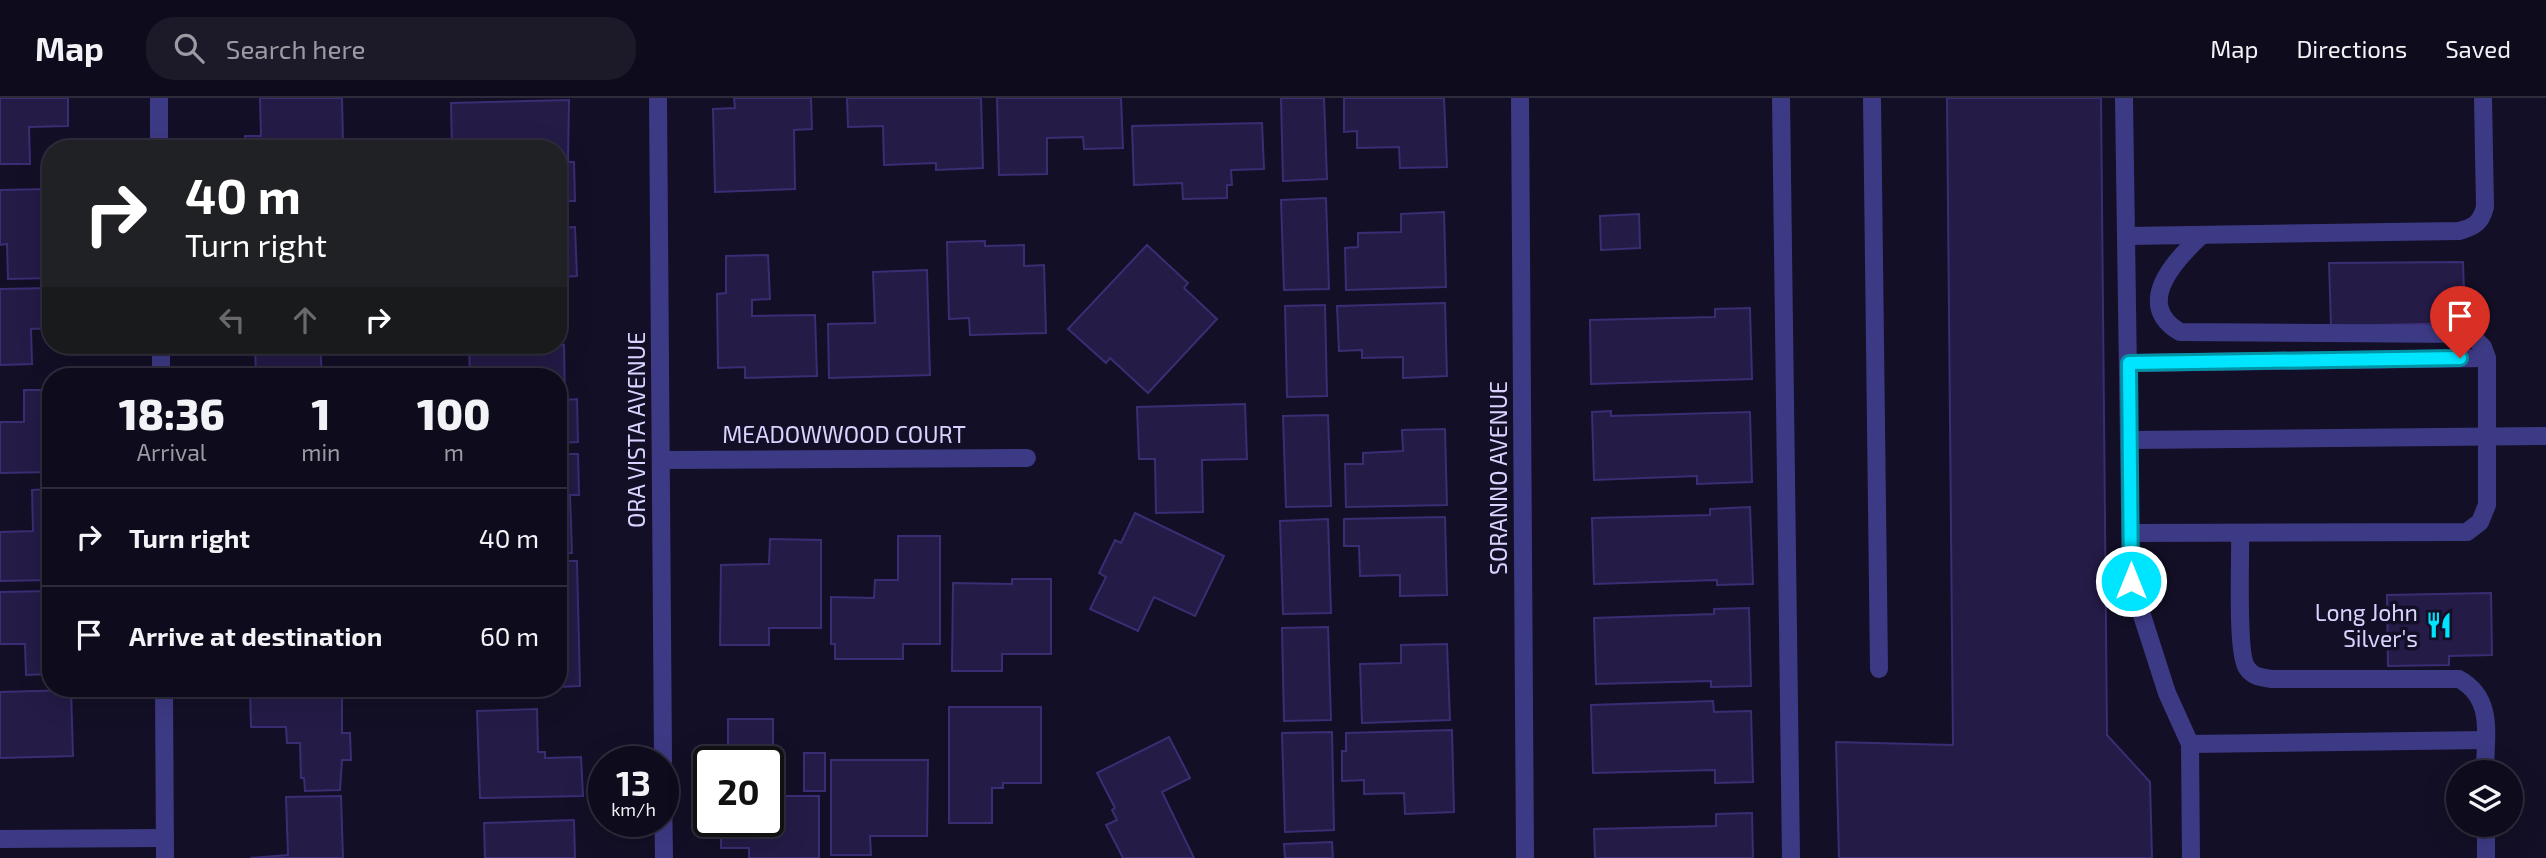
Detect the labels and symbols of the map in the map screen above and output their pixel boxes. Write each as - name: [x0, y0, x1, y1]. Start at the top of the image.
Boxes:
- pin: [2430, 286, 2490, 358]
- street label: ORA VISTA AVENUE: [622, 332, 650, 528]
- street label: SORANNO AVENUE: [1484, 381, 1512, 575]
- street label: MEADOWWOOD COURT: [722, 420, 966, 448]
- position arrow: [2094, 544, 2168, 618]
- place label: Long John Silver's: [2315, 598, 2418, 652]
- restaurant icon: Long John Silver's: [2424, 610, 2454, 640]
- speed limit sign: 20: [693, 746, 784, 837]

